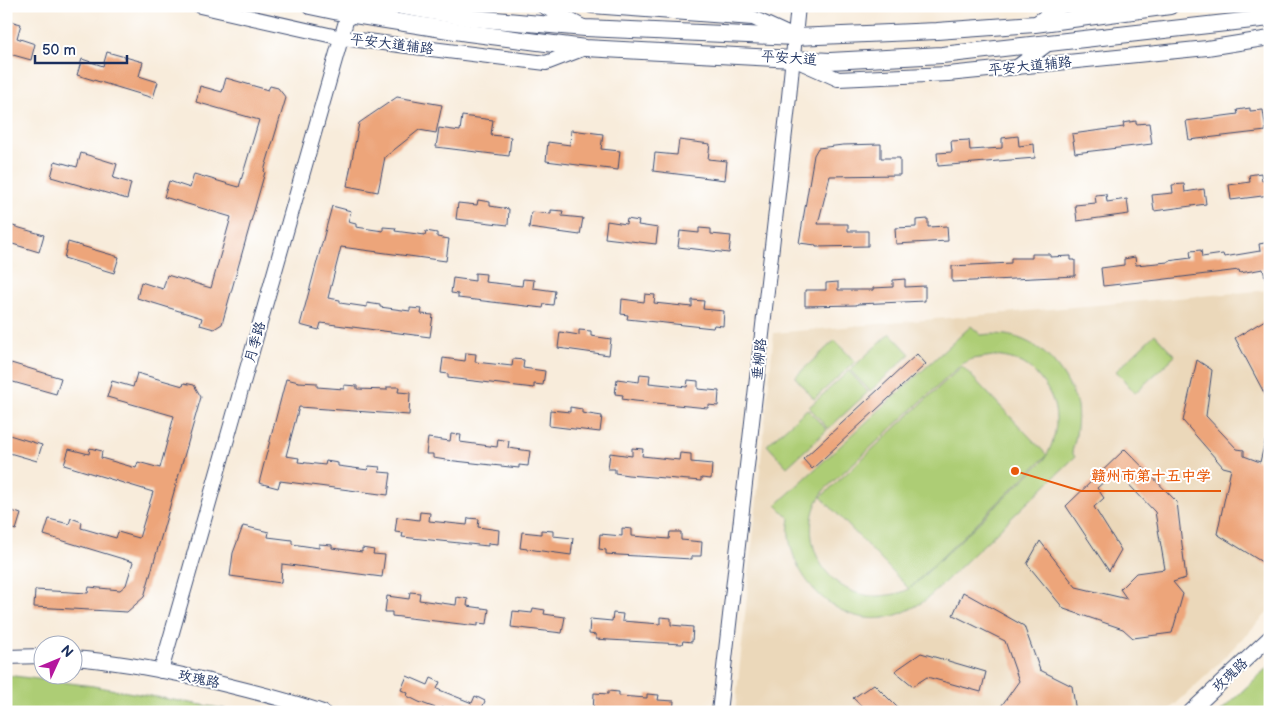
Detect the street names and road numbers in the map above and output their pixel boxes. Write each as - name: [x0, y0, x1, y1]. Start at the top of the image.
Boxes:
- street label: 平安大道辅路: [349, 30, 435, 58]
- street label: 平安大道: [760, 48, 818, 68]
- street label: 平安大道辅路: [987, 53, 1073, 79]
- street label: 月季路: [241, 319, 269, 365]
- street label: 垂柳路: [748, 337, 770, 381]
- street label: 玫瑰路: [1209, 654, 1251, 696]
- street label: 玫瑰路: [177, 666, 221, 692]

